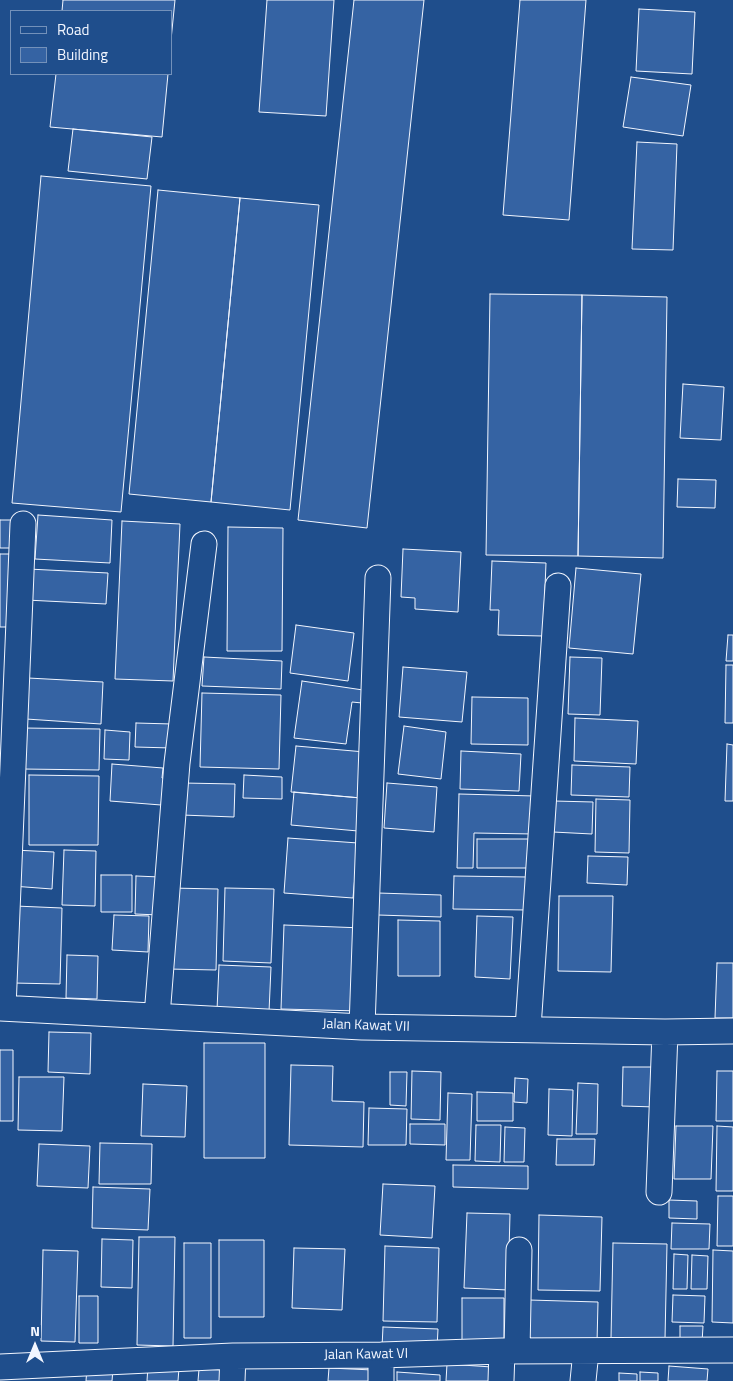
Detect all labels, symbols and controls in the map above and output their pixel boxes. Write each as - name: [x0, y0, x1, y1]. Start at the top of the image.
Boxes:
- legend: [10, 10, 172, 75]
- text: Road: [57, 18, 89, 41]
- text: Building: [57, 43, 108, 66]
- street label: Jalan Kawat VII: [322, 1016, 410, 1036]
- text: N: [30, 1320, 40, 1341]
- north arrow: [10, 1321, 60, 1371]
- street label: Jalan Kawat VI: [324, 1346, 408, 1364]

